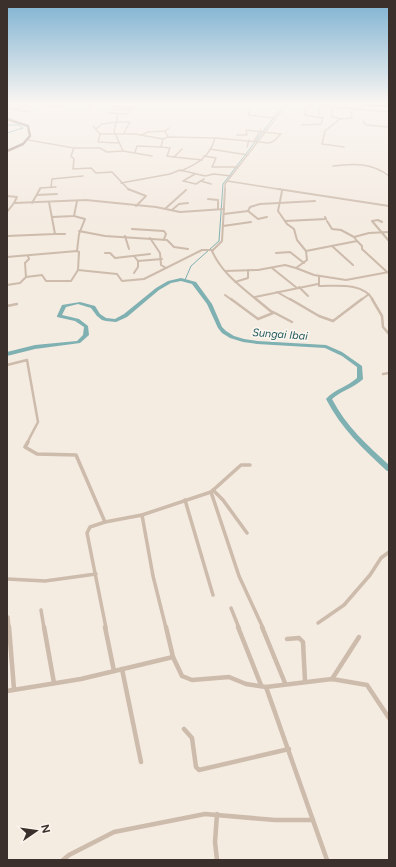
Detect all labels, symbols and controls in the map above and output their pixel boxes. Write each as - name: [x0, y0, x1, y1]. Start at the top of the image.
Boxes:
- water label: Sungai Ibai: [252, 326, 309, 343]
- north arrow: [16, 811, 56, 851]
- text: N: [38, 823, 53, 834]

